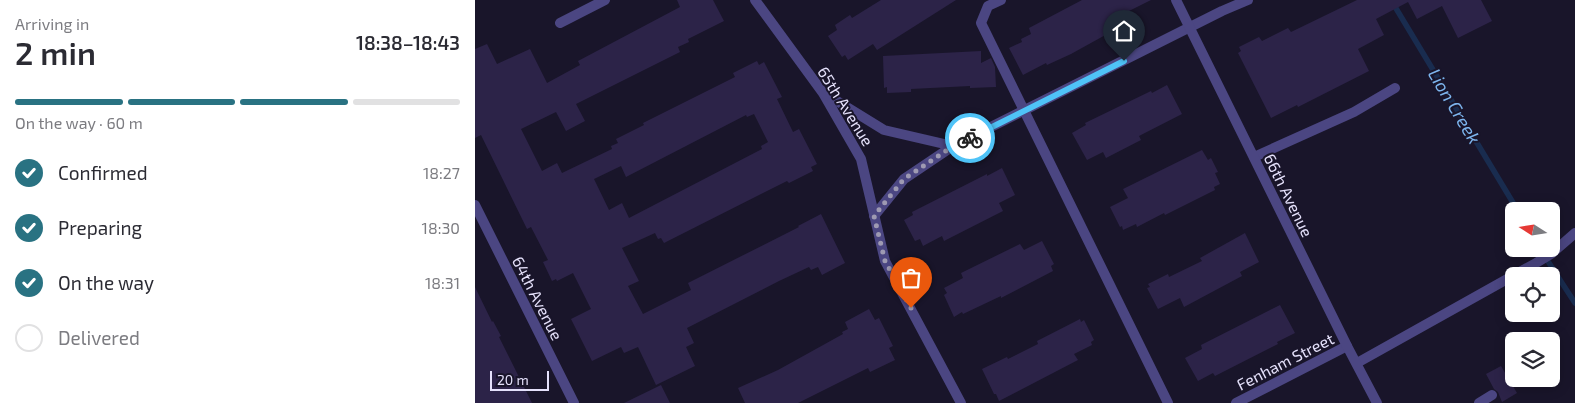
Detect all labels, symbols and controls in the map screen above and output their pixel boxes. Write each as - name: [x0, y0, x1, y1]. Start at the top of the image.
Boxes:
- pin: [1103, 10, 1145, 61]
- text: Arriving in: [15, 14, 89, 33]
- icon: home: [1110, 17, 1138, 45]
- text: 18:38–18:43: [356, 31, 460, 54]
- text: 2 min: [15, 33, 96, 71]
- street label: 65th Avenue: [814, 63, 878, 149]
- water label: Lion Creek: [1424, 64, 1486, 148]
- text: On the way · 60 m: [15, 113, 143, 132]
- courier: [945, 113, 995, 163]
- icon: bike: [956, 124, 984, 152]
- street label: 66th Avenue: [1261, 150, 1317, 240]
- icon: check: [15, 159, 43, 187]
- text: Confirmed: [58, 161, 148, 184]
- text: 18:27: [423, 163, 460, 182]
- north arrow: [1505, 202, 1560, 258]
- map controls: [1505, 202, 1560, 387]
- icon: check: [15, 214, 43, 242]
- text: Preparing: [58, 216, 142, 239]
- text: 18:30: [422, 218, 460, 237]
- street label: 64th Avenue: [509, 253, 567, 343]
- pin: [890, 257, 932, 308]
- icon: bag: [897, 264, 925, 292]
- button: locate: [1505, 267, 1560, 322]
- icon: check: [15, 269, 43, 297]
- text: On the way: [58, 271, 154, 294]
- text: 18:31: [425, 273, 460, 292]
- text: Delivered: [58, 326, 140, 349]
- street label: Fenham Street: [1233, 328, 1337, 394]
- button: layers: [1505, 332, 1560, 387]
- scale bar: [490, 368, 549, 391]
- text: 20 m: [497, 371, 529, 388]

